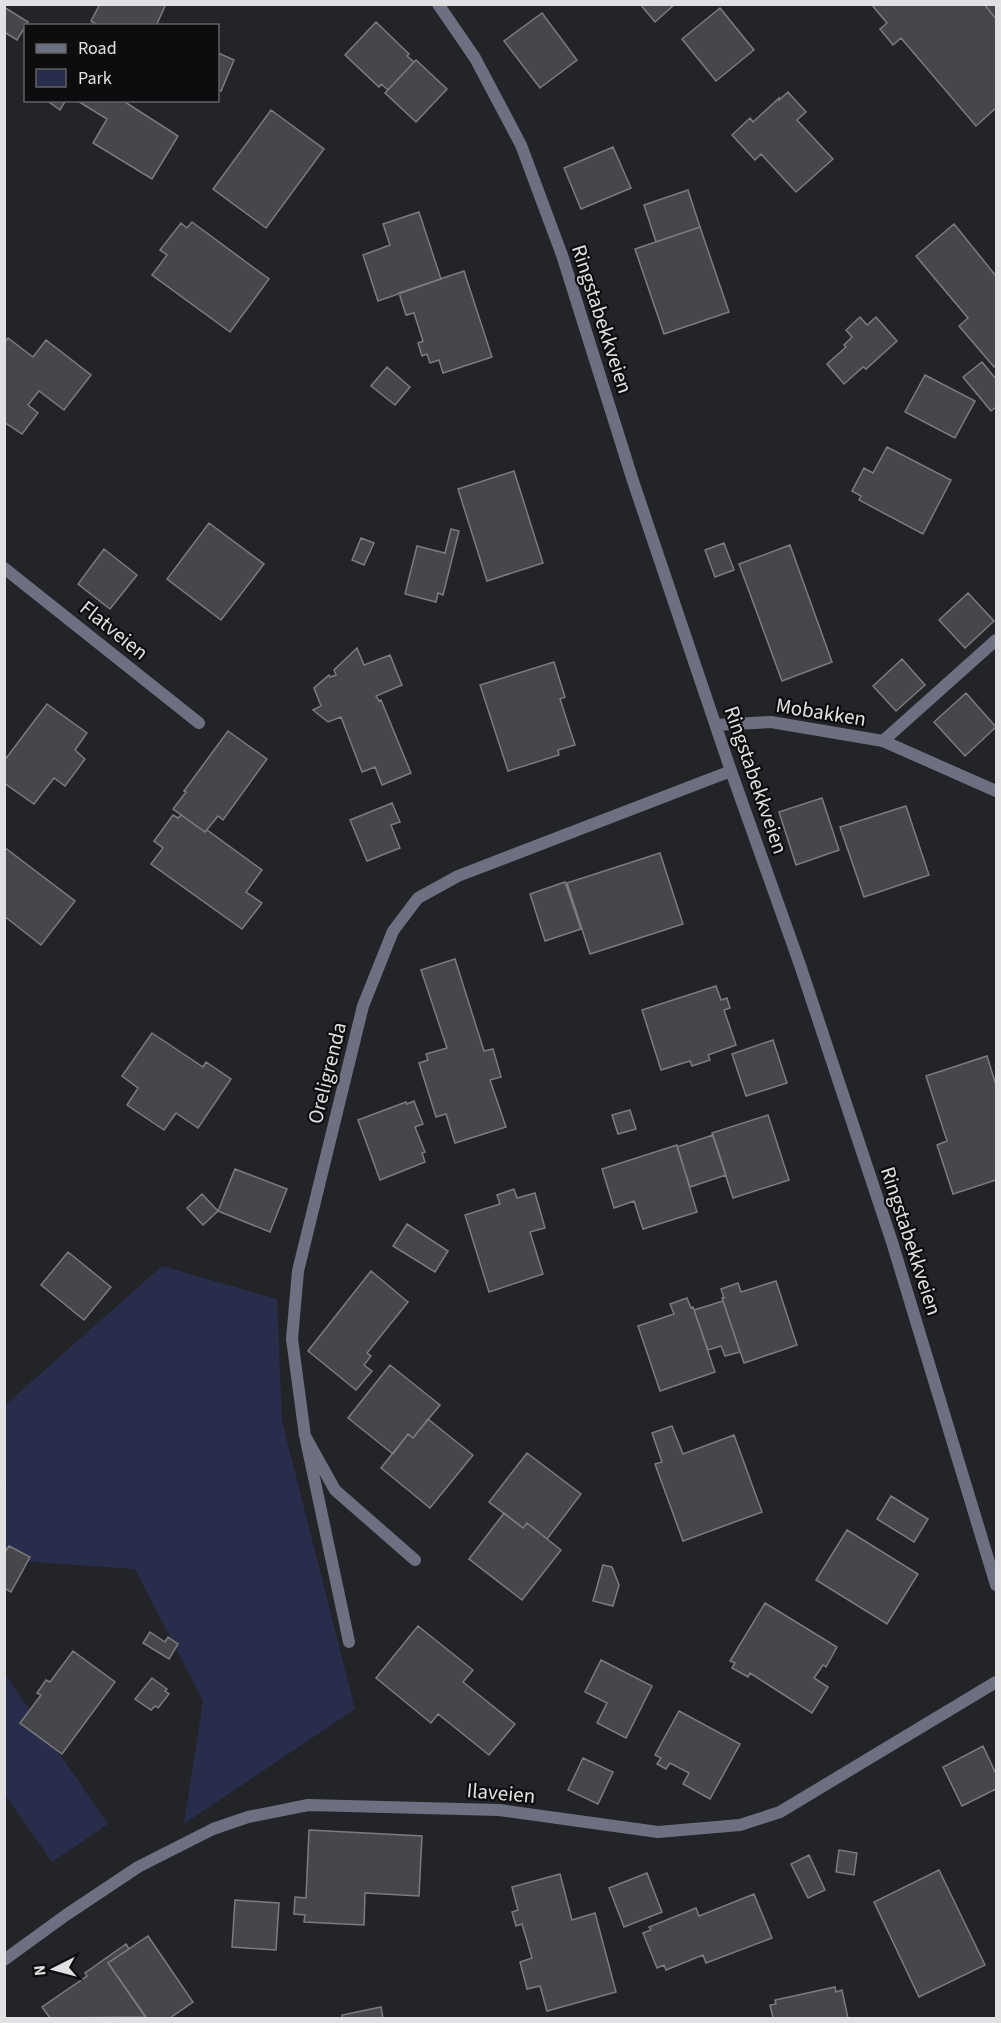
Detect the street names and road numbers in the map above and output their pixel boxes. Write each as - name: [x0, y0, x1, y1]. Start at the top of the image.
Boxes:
- street label: Ringstabekkveien: [564, 241, 640, 397]
- street label: Flatveien: [73, 593, 155, 667]
- street label: Mobakken: [774, 690, 868, 734]
- street label: Ringstabekkveien: [717, 702, 795, 858]
- street label: Oreligrenda: [300, 1019, 354, 1127]
- street label: Ringstabekkveien: [873, 1163, 949, 1319]
- street label: Ilaveien: [465, 1775, 537, 1811]

